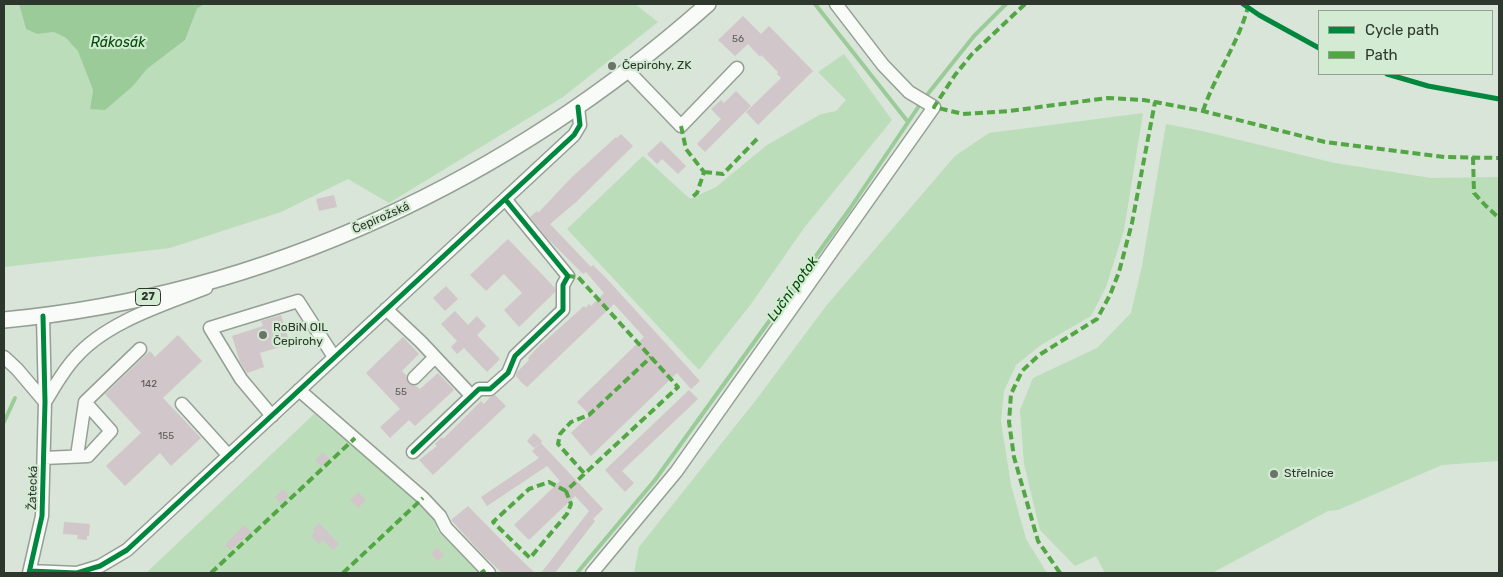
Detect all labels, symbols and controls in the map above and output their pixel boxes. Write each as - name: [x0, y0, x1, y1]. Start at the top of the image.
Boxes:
- legend: [1318, 10, 1493, 75]
- text: Cycle path: [1365, 21, 1439, 39]
- house number: 56: [732, 33, 744, 45]
- water label: Rákosák: [91, 35, 145, 51]
- text: Path: [1365, 46, 1398, 64]
- place label: Čepirohy, ZK: [622, 59, 691, 73]
- marker: Čepirohy, ZK: [606, 60, 618, 72]
- street label: Čepirožská: [350, 199, 412, 237]
- water label: Luční potok: [764, 253, 822, 325]
- road number: 27: [136, 288, 160, 306]
- place label: RoBiN OIL Čepirohy: [273, 321, 328, 349]
- marker: RoBiN OIL Čepirohy: [257, 329, 269, 341]
- house number: 142: [141, 378, 157, 390]
- house number: 55: [395, 386, 407, 398]
- house number: 155: [158, 430, 174, 442]
- street label: Žatecká: [25, 466, 41, 510]
- place label: Střelnice: [1284, 467, 1334, 481]
- marker: Střelnice: [1268, 468, 1280, 480]

